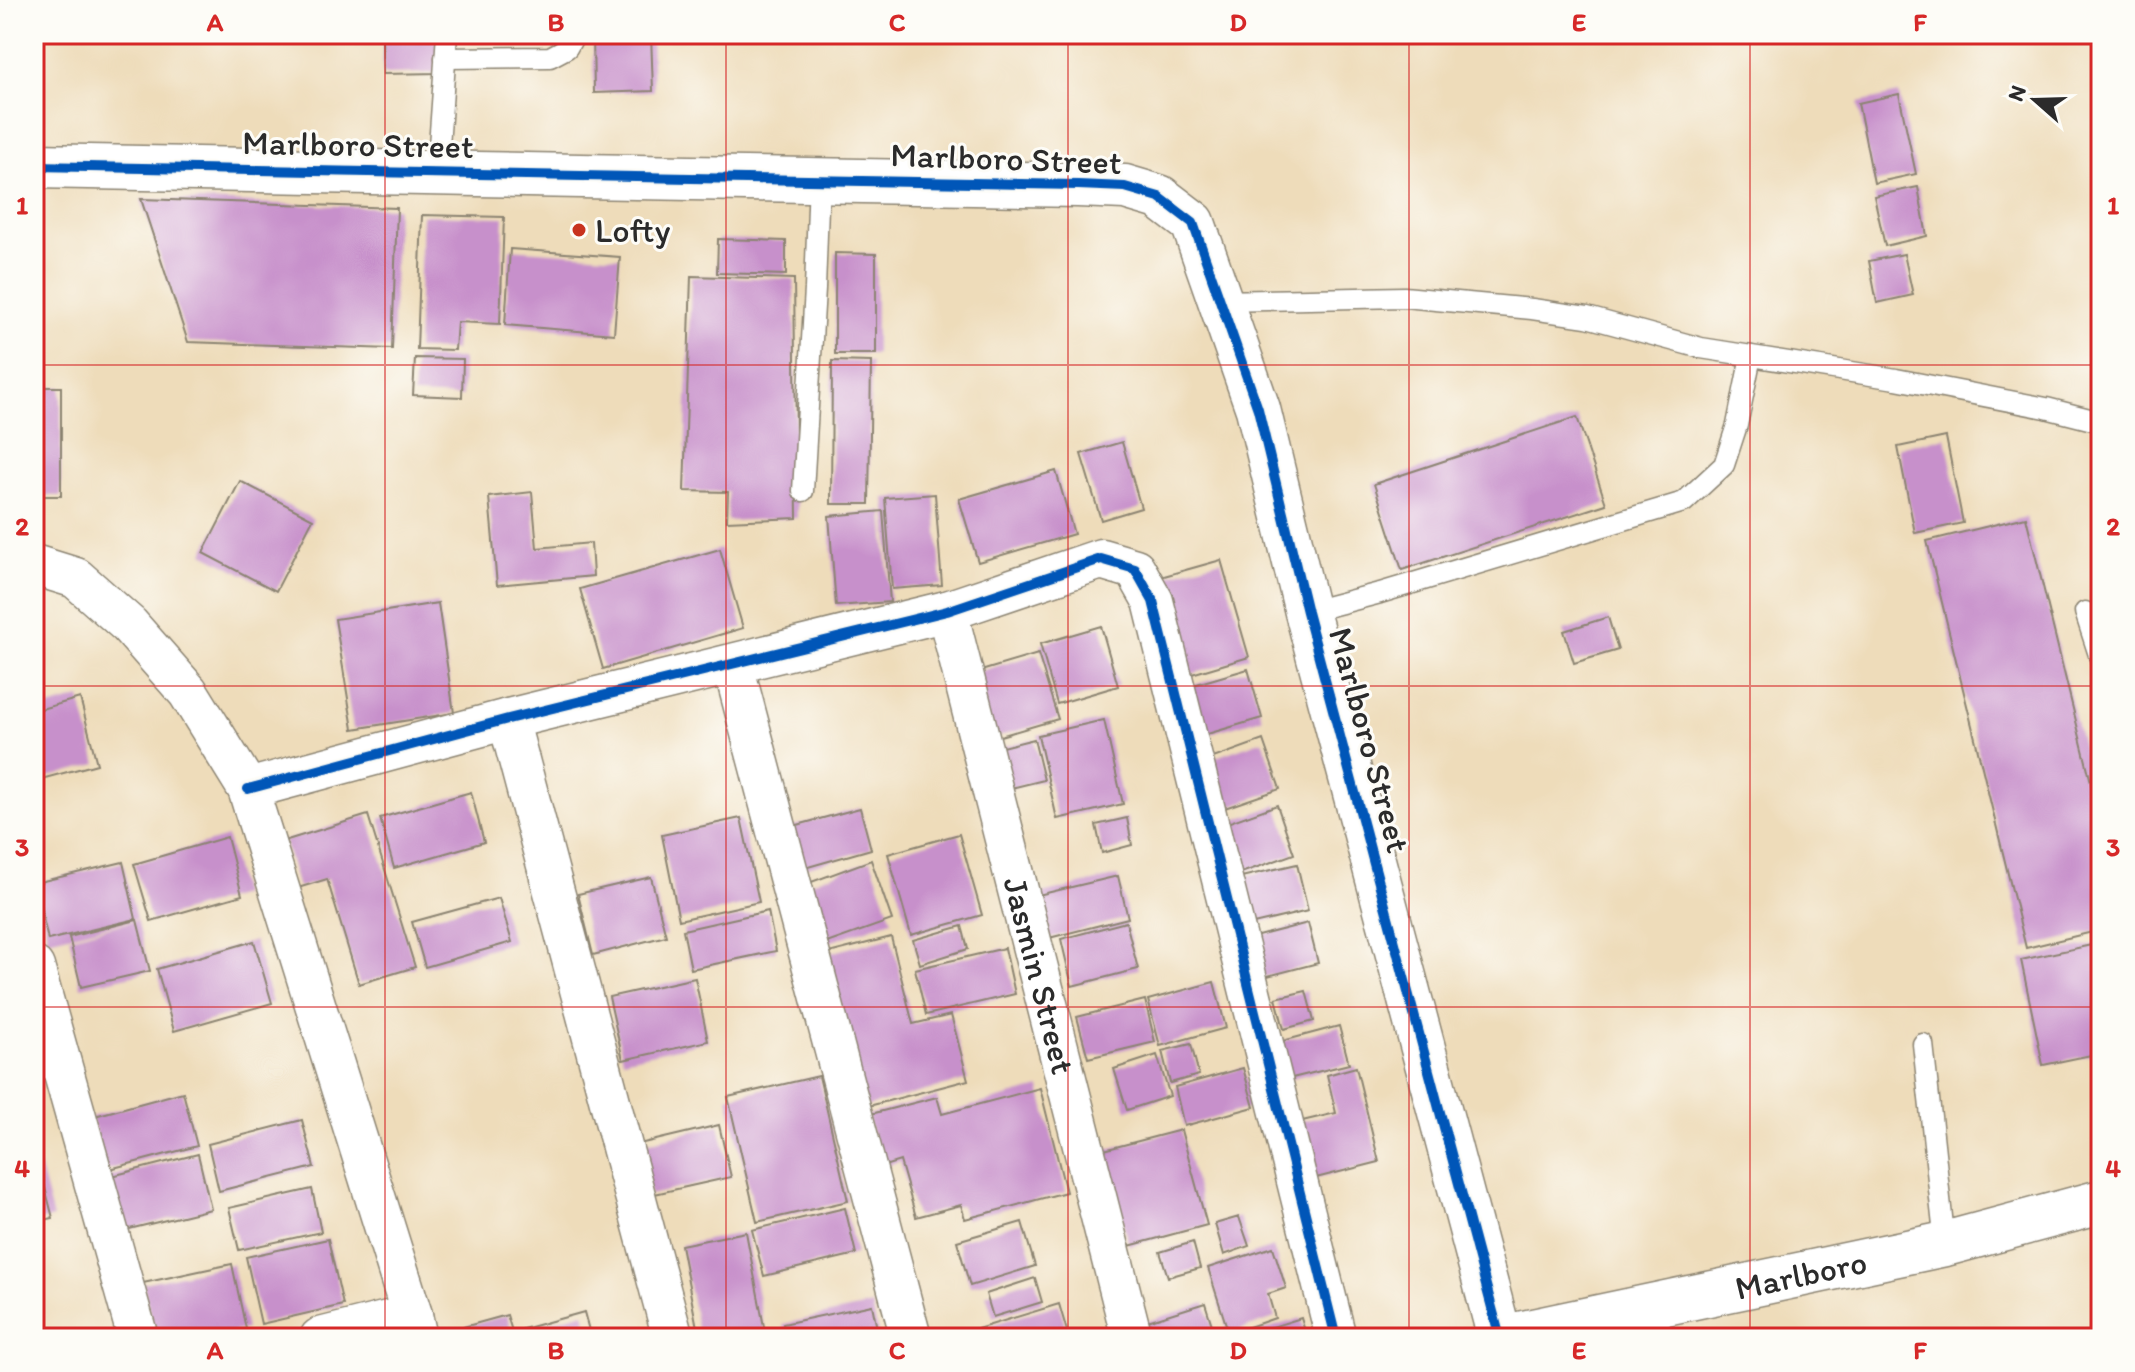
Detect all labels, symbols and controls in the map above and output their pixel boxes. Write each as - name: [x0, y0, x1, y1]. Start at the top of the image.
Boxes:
- text: A: [206, 6, 224, 38]
- text: B: [548, 6, 565, 38]
- text: C: [889, 6, 906, 38]
- text: D: [1229, 6, 1247, 38]
- text: E: [1572, 6, 1586, 38]
- text: F: [1913, 6, 1927, 38]
- north arrow: [1995, 60, 2075, 140]
- text: N: [2001, 82, 2032, 105]
- street label: Marlboro Street: [242, 122, 474, 167]
- street label: Marlboro Street: [890, 134, 1122, 183]
- text: 1: [16, 189, 28, 221]
- text: 1: [2107, 189, 2119, 221]
- place label: Lofty: [595, 210, 671, 251]
- marker: Lofty: [570, 221, 588, 239]
- text: 2: [15, 510, 29, 542]
- text: 2: [2106, 510, 2120, 542]
- street label: Marlboro Street: [1320, 623, 1419, 857]
- text: 3: [15, 831, 29, 863]
- text: 3: [2106, 831, 2120, 863]
- street label: Jasmin Street: [994, 873, 1084, 1078]
- text: 4: [14, 1152, 30, 1184]
- text: 4: [2105, 1152, 2121, 1184]
- street label: Marlboro: [1731, 1241, 1870, 1309]
- text: A: [206, 1334, 224, 1366]
- text: B: [548, 1334, 565, 1366]
- text: C: [889, 1334, 906, 1366]
- text: D: [1229, 1334, 1247, 1366]
- text: E: [1572, 1334, 1586, 1366]
- text: F: [1913, 1334, 1927, 1366]

